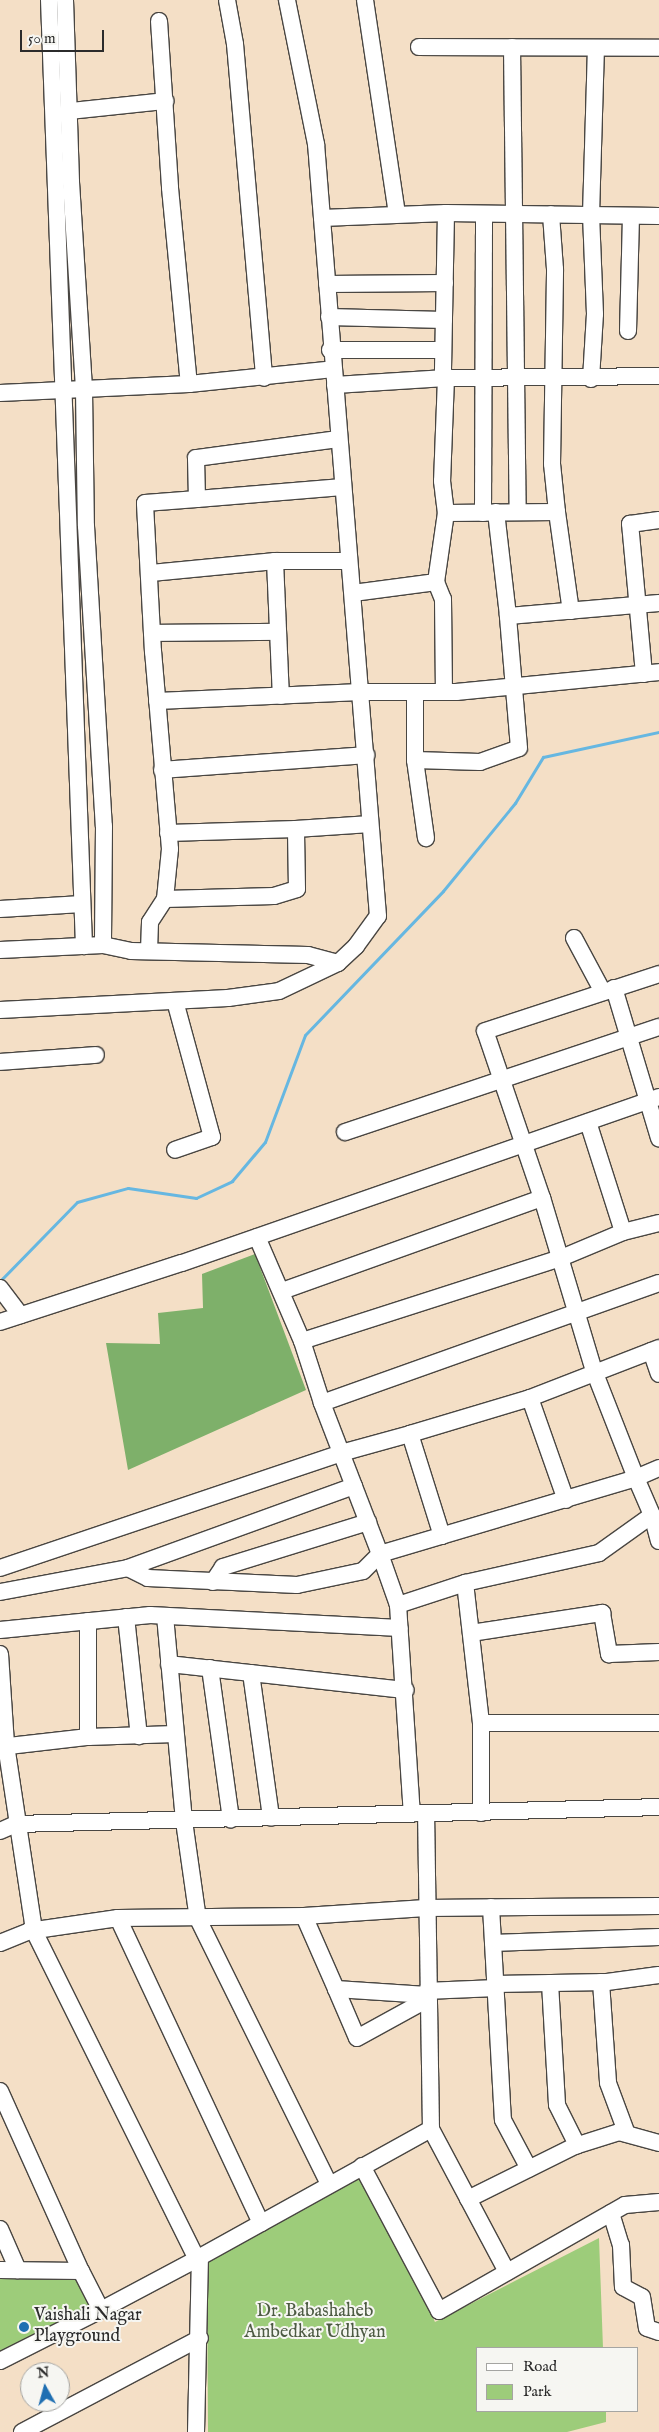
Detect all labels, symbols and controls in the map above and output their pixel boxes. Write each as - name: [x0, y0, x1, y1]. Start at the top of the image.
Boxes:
- scale bar: [22, 20, 106, 52]
- text: 50 m: [28, 29, 56, 48]
- park label: Dr. Babashaheb Ambedkar Udhyan: [244, 2302, 386, 2344]
- place label: Vaishali Nagar Playground: [34, 2306, 142, 2348]
- marker: Vaishali Nagar Playground: [18, 2321, 30, 2333]
- legend: [477, 2347, 639, 2412]
- text: Road: [523, 2357, 557, 2376]
- north arrow: [20, 2362, 70, 2412]
- text: N: [36, 2363, 50, 2383]
- text: Park: [523, 2382, 552, 2401]

